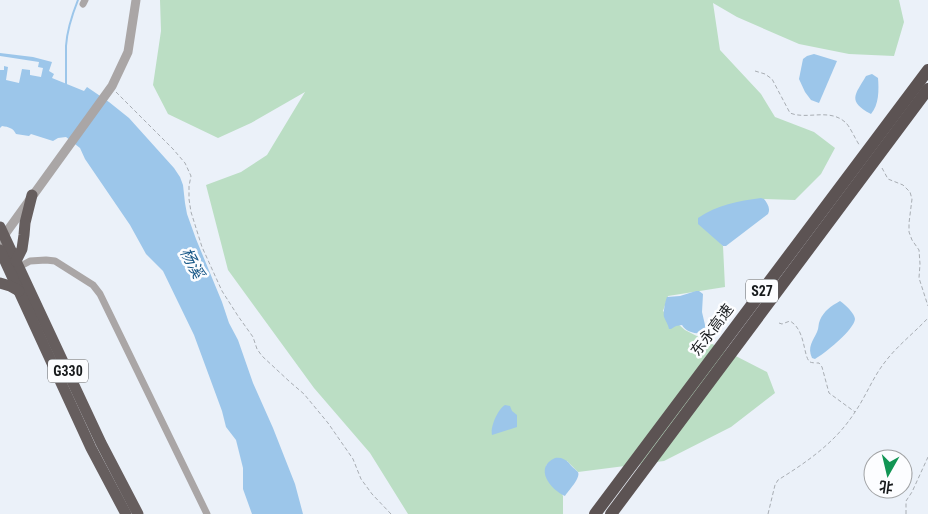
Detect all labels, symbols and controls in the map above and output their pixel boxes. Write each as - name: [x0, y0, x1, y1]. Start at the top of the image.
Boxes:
- water label: 杨溪: [176, 244, 209, 283]
- road number: S27: [746, 280, 778, 302]
- street label: 东永高速: [687, 301, 737, 359]
- road number: G330: [48, 360, 88, 382]
- north arrow: [863, 449, 913, 499]
- text: 北: [878, 478, 894, 496]

